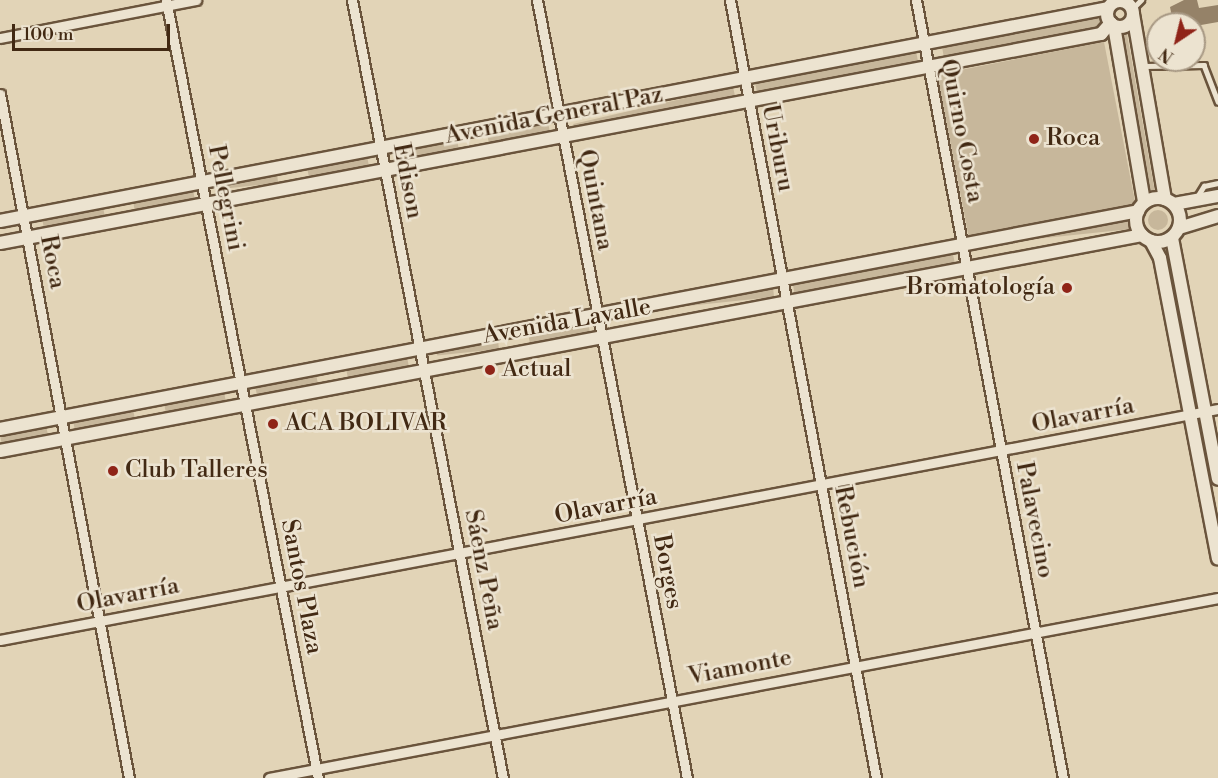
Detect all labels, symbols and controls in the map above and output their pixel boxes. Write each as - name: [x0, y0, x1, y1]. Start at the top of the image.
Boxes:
- scale bar: [15, 12, 172, 50]
- north arrow: [1146, 12, 1206, 72]
- text: 100 m: [23, 23, 74, 46]
- text: N: [1156, 43, 1178, 67]
- street label: Quirno Costa: [933, 57, 989, 205]
- street label: Avenida General Paz: [443, 81, 665, 151]
- street label: Uriburu: [754, 102, 800, 194]
- place label: Roca: [1046, 125, 1100, 153]
- marker: Roca: [1027, 132, 1041, 146]
- street label: Edison: [386, 141, 428, 221]
- street label: Pellegrini: [201, 143, 249, 253]
- street label: Quintana: [571, 147, 619, 253]
- street label: Roca: [33, 233, 71, 291]
- place label: Bromatología: [907, 274, 1055, 302]
- marker: Bromatología: [1060, 281, 1074, 295]
- street label: Avenida Lavalle: [481, 293, 653, 351]
- place label: Actual: [502, 356, 571, 384]
- marker: Actual: [483, 363, 497, 377]
- street label: Olavarría: [1029, 392, 1137, 440]
- place label: ACA BOLIVAR: [285, 410, 447, 438]
- marker: ACA BOLIVAR: [266, 417, 280, 431]
- place label: Club Talleres: [125, 457, 268, 485]
- street label: Palavecino: [1009, 459, 1059, 581]
- marker: Club Talleres: [106, 464, 120, 478]
- street label: Olavarría: [552, 483, 660, 531]
- street label: Rebución: [827, 483, 875, 591]
- street label: Sáenz Peña: [457, 507, 509, 633]
- street label: Santos Plaza: [274, 517, 328, 657]
- street label: Borges: [646, 532, 688, 612]
- street label: Olavarría: [74, 572, 182, 620]
- street label: Viamonte: [686, 644, 794, 692]

